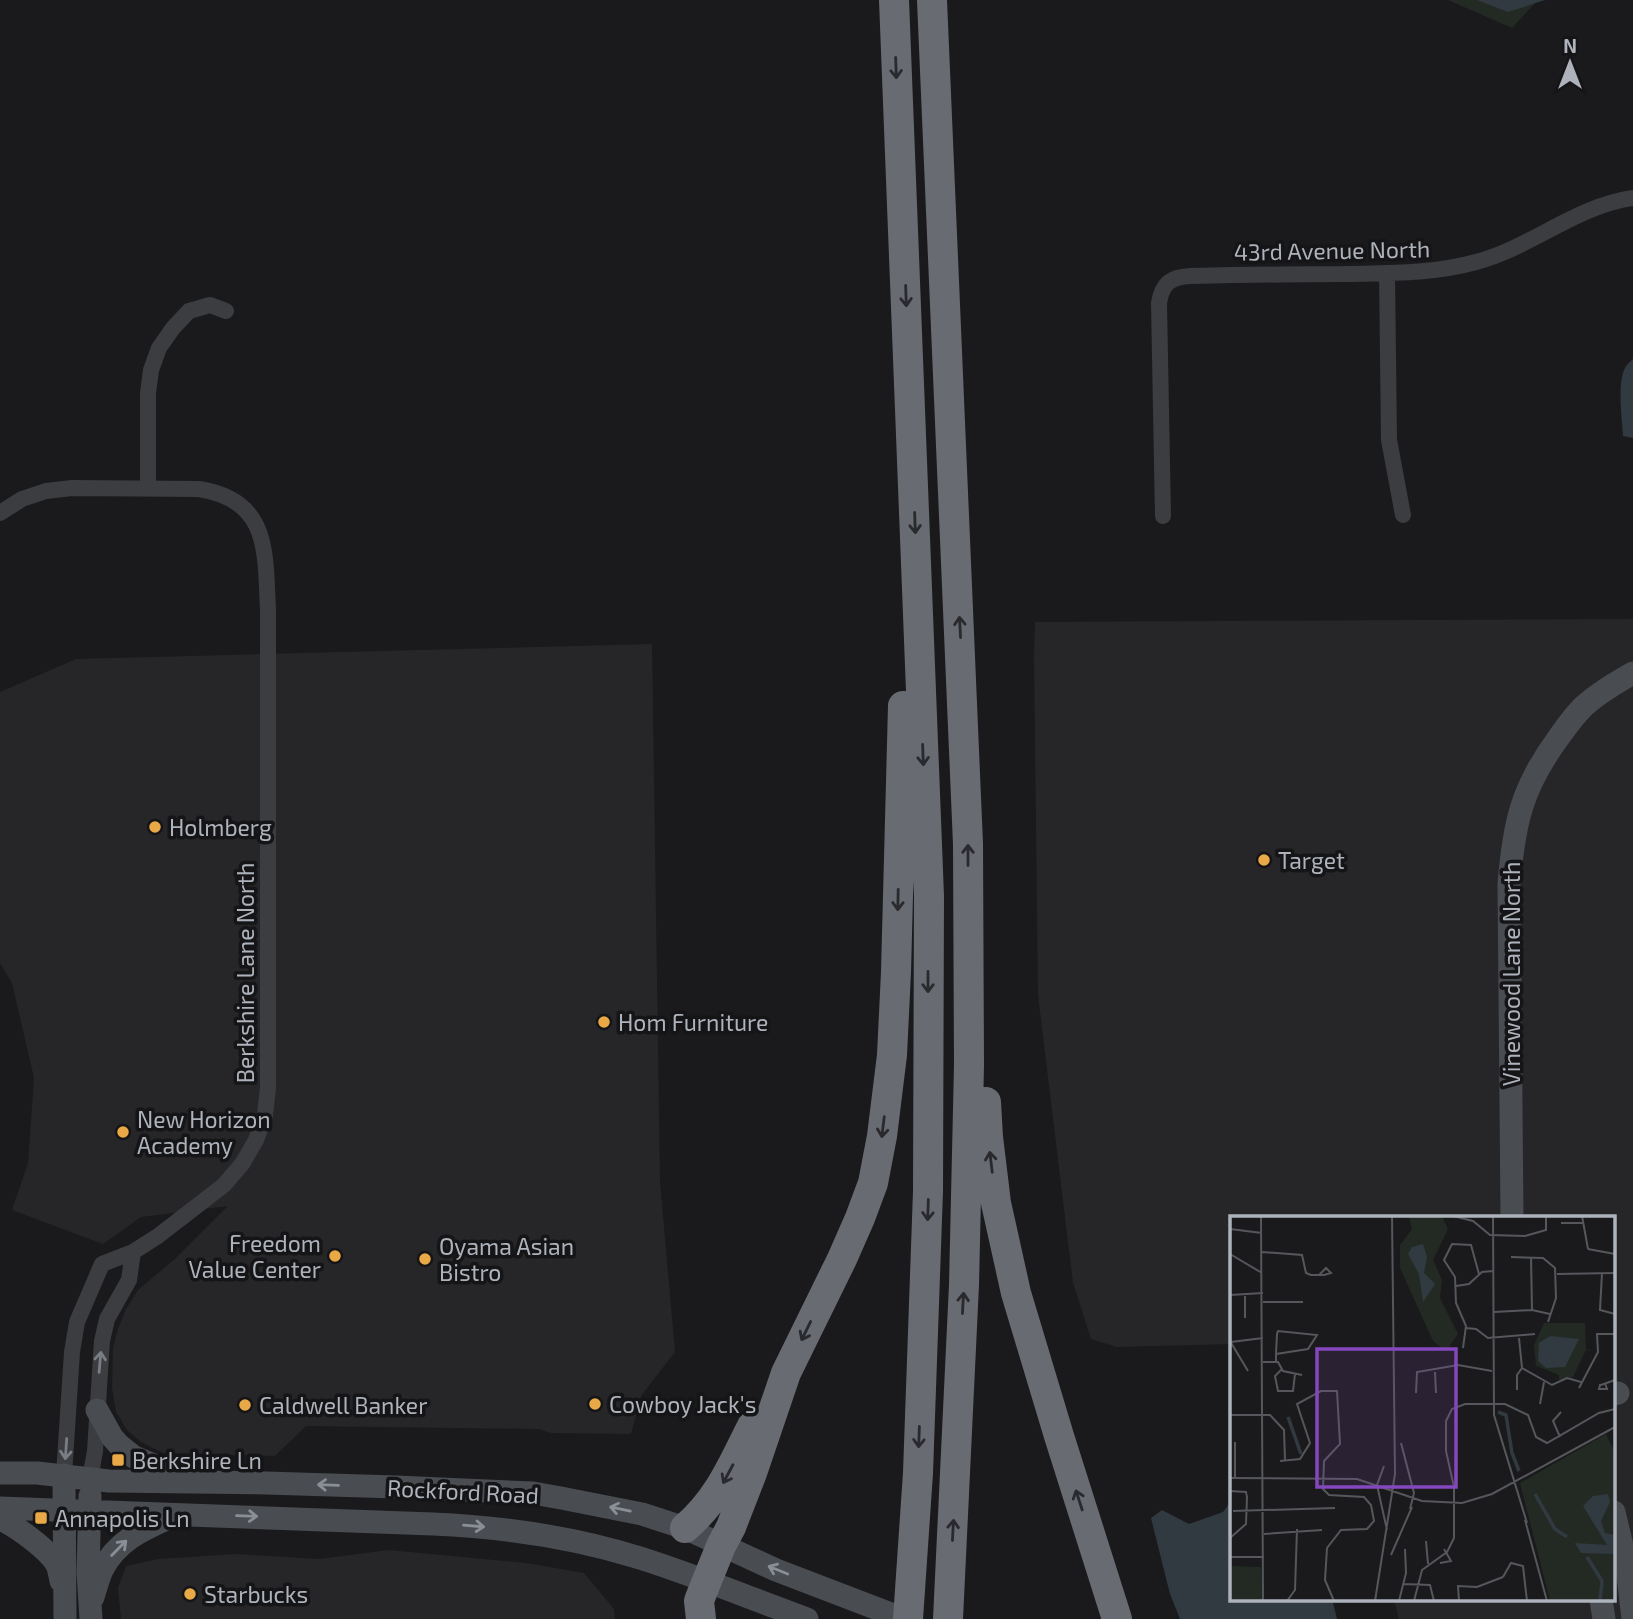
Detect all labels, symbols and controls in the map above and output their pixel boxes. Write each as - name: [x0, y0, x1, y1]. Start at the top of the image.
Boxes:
- north arrow: [1535, 28, 1605, 98]
- text: N: [1563, 34, 1577, 57]
- one-way arrow: [890, 56, 903, 79]
- street label: 43rd Avenue North: [1234, 234, 1430, 266]
- one-way arrow: [899, 284, 912, 307]
- one-way arrow: [908, 511, 921, 534]
- one-way arrow: [953, 616, 966, 639]
- one-way arrow: [917, 743, 930, 766]
- place label: Holmberg: [169, 813, 272, 841]
- marker: Holmberg: [147, 819, 163, 835]
- one-way arrow: [961, 844, 975, 867]
- place label: Target: [1278, 846, 1345, 874]
- marker: Target: [1256, 852, 1272, 868]
- street label: Vinewood Lane North: [1497, 862, 1525, 1086]
- street label: Berkshire Lane North: [231, 863, 259, 1083]
- one-way arrow: [892, 888, 905, 911]
- one-way arrow: [921, 970, 935, 993]
- place label: Hom Furniture: [618, 1008, 768, 1036]
- marker: Hom Furniture: [596, 1014, 612, 1030]
- place label: New Horizon Academy: [137, 1105, 271, 1159]
- one-way arrow: [876, 1115, 889, 1137]
- marker: New Horizon Academy: [115, 1124, 131, 1140]
- one-way arrow: [984, 1151, 997, 1174]
- one-way arrow: [921, 1198, 934, 1221]
- inset map: [1230, 1216, 1616, 1602]
- place label: Freedom Value Center: [188, 1229, 321, 1283]
- place label: Oyama Asian Bistro: [439, 1232, 574, 1286]
- marker: Freedom Value Center: [327, 1248, 343, 1264]
- marker: Oyama Asian Bistro: [417, 1251, 433, 1267]
- one-way arrow: [957, 1291, 970, 1314]
- one-way arrow: [799, 1320, 813, 1341]
- one-way arrow: [94, 1352, 107, 1374]
- place label: Cowboy Jack's: [609, 1390, 756, 1418]
- place label: Caldwell Banker: [259, 1391, 427, 1419]
- marker: Cowboy Jack's: [587, 1396, 603, 1412]
- marker: Caldwell Banker: [237, 1397, 253, 1413]
- one-way arrow: [913, 1425, 926, 1448]
- one-way arrow: [59, 1437, 72, 1460]
- place label: Berkshire Ln: [132, 1446, 262, 1474]
- marker: Berkshire Ln: [110, 1452, 126, 1468]
- one-way arrow: [720, 1463, 734, 1484]
- street label: Rockford Road: [386, 1473, 540, 1509]
- one-way arrow: [317, 1479, 340, 1492]
- one-way arrow: [1072, 1489, 1085, 1511]
- one-way arrow: [609, 1502, 632, 1516]
- place label: Annapolis Ln: [55, 1504, 190, 1532]
- marker: Annapolis Ln: [33, 1510, 49, 1526]
- one-way arrow: [235, 1510, 258, 1523]
- one-way arrow: [946, 1519, 959, 1542]
- one-way arrow: [462, 1520, 485, 1533]
- one-way arrow: [111, 1539, 128, 1556]
- one-way arrow: [767, 1563, 789, 1576]
- place label: Starbucks: [204, 1580, 308, 1608]
- marker: Starbucks: [182, 1586, 198, 1602]

